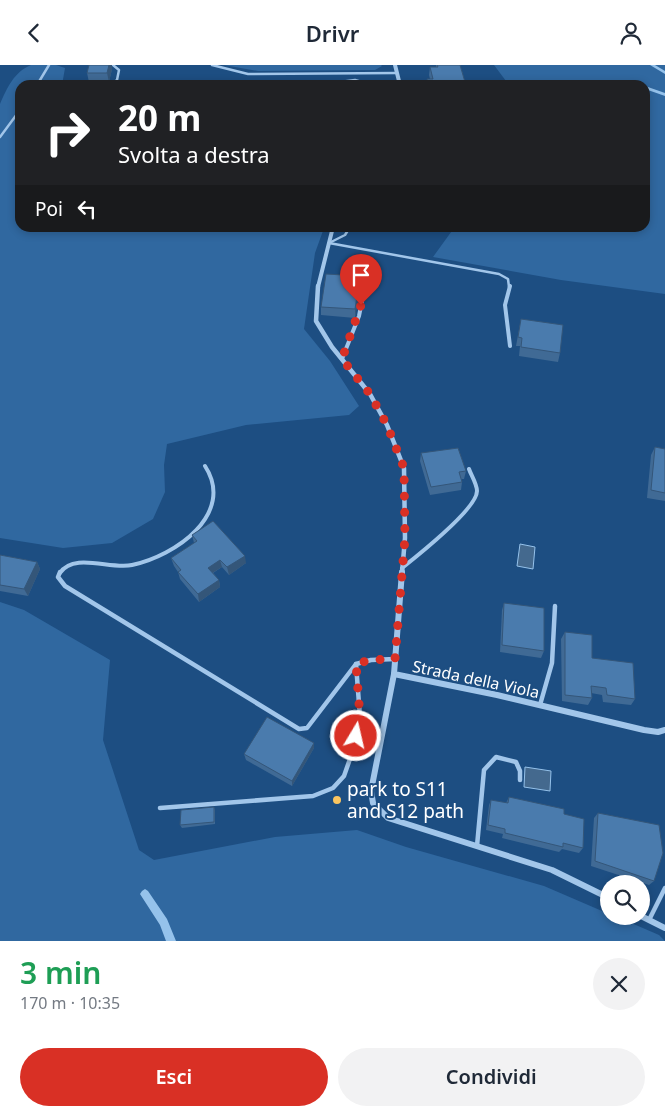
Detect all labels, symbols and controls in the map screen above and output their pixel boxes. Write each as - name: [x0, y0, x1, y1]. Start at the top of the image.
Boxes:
- text: Drivr: [306, 18, 359, 48]
- icon: back: [20, 19, 48, 47]
- icon: person: [617, 19, 645, 47]
- text: 20 m: [118, 94, 201, 141]
- icon: right: [35, 100, 100, 165]
- text: Svolta a destra: [118, 139, 270, 169]
- icon: left: [73, 195, 101, 223]
- text: Poi: [35, 196, 63, 222]
- pin: [340, 254, 382, 305]
- icon: arrive: [347, 261, 375, 289]
- street label: Strada della Viola: [410, 655, 542, 703]
- position arrow: [329, 709, 381, 761]
- place label: park to S11 and S12 path: [347, 776, 464, 824]
- marker: park to S11 and S12 path: [331, 794, 343, 806]
- map controls: [600, 875, 650, 925]
- button: search: [600, 875, 650, 925]
- text: 3 min: [20, 952, 101, 993]
- button: close: [593, 958, 645, 1010]
- text: 170 m · 10:35: [20, 992, 120, 1014]
- button: Esci: [20, 1048, 328, 1106]
- button: Condividi: [338, 1048, 645, 1106]

